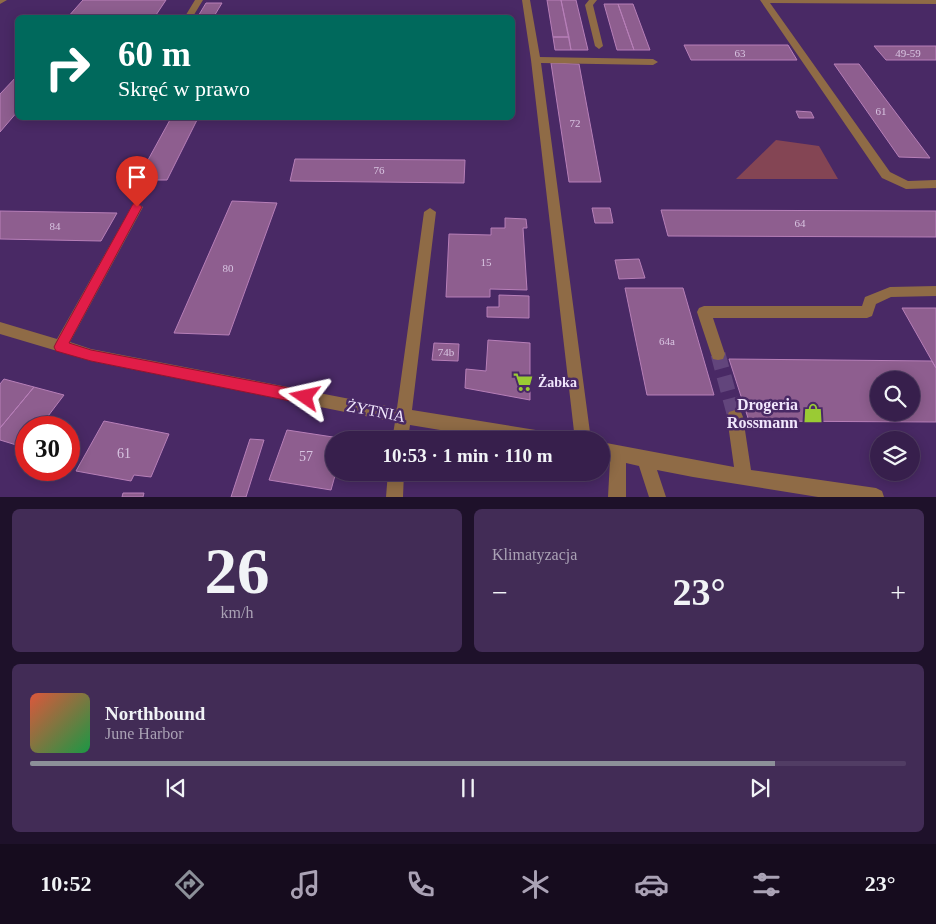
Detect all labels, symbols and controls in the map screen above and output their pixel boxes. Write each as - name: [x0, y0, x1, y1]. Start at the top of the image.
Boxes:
- icon: right: [35, 35, 100, 100]
- text: 60 m: [118, 35, 191, 74]
- house number: 63: [735, 47, 746, 59]
- house number: 49-59: [895, 47, 921, 59]
- text: Skręć w prawo: [118, 76, 250, 101]
- house number: 61: [876, 105, 887, 117]
- house number: 72: [570, 117, 581, 129]
- pin: [116, 156, 158, 207]
- icon: arrive: [123, 163, 151, 191]
- house number: 76: [374, 164, 385, 176]
- house number: 64: [795, 217, 806, 229]
- house number: 84: [50, 220, 61, 232]
- house number: 15: [481, 256, 492, 268]
- house number: 80: [223, 262, 234, 274]
- house number: 64a: [659, 335, 675, 347]
- house number: 74b: [438, 346, 455, 358]
- position arrow: [278, 370, 330, 422]
- supermarket icon: Żabka: [512, 371, 534, 393]
- map controls: [870, 371, 920, 481]
- button: search: [870, 371, 920, 421]
- place label: Żabka: [538, 374, 577, 390]
- place label: Drogeria Rossmann: [727, 396, 798, 431]
- street label: ŻYTNIA: [345, 397, 407, 425]
- shop icon: Drogeria Rossmann: [802, 402, 824, 424]
- speed limit sign: 30: [15, 416, 80, 481]
- button: layers: [870, 431, 920, 481]
- text: 10:53 · 1 min · 110 m: [383, 445, 552, 466]
- house number: 61: [117, 446, 131, 461]
- house number: 57: [299, 449, 313, 464]
- text: 26: [205, 535, 270, 607]
- text: Klimatyzacja: [492, 546, 577, 563]
- text: 23°: [672, 571, 726, 613]
- text: −: [492, 577, 508, 608]
- text: +: [890, 577, 906, 608]
- text: km/h: [221, 604, 253, 621]
- text: Northbound: [105, 703, 205, 724]
- text: June Harbor: [105, 725, 184, 742]
- icon: previous: [162, 774, 190, 802]
- icon: pause: [454, 774, 482, 802]
- icon: next: [746, 774, 774, 802]
- icon: directions: [172, 867, 207, 902]
- icon: music: [288, 867, 323, 902]
- icon: phone: [403, 867, 438, 902]
- icon: climate: [518, 867, 553, 902]
- icon: car: [634, 867, 669, 902]
- icon: filters: [749, 867, 784, 902]
- text: 10:52: [40, 871, 92, 896]
- text: 23°: [865, 871, 896, 896]

